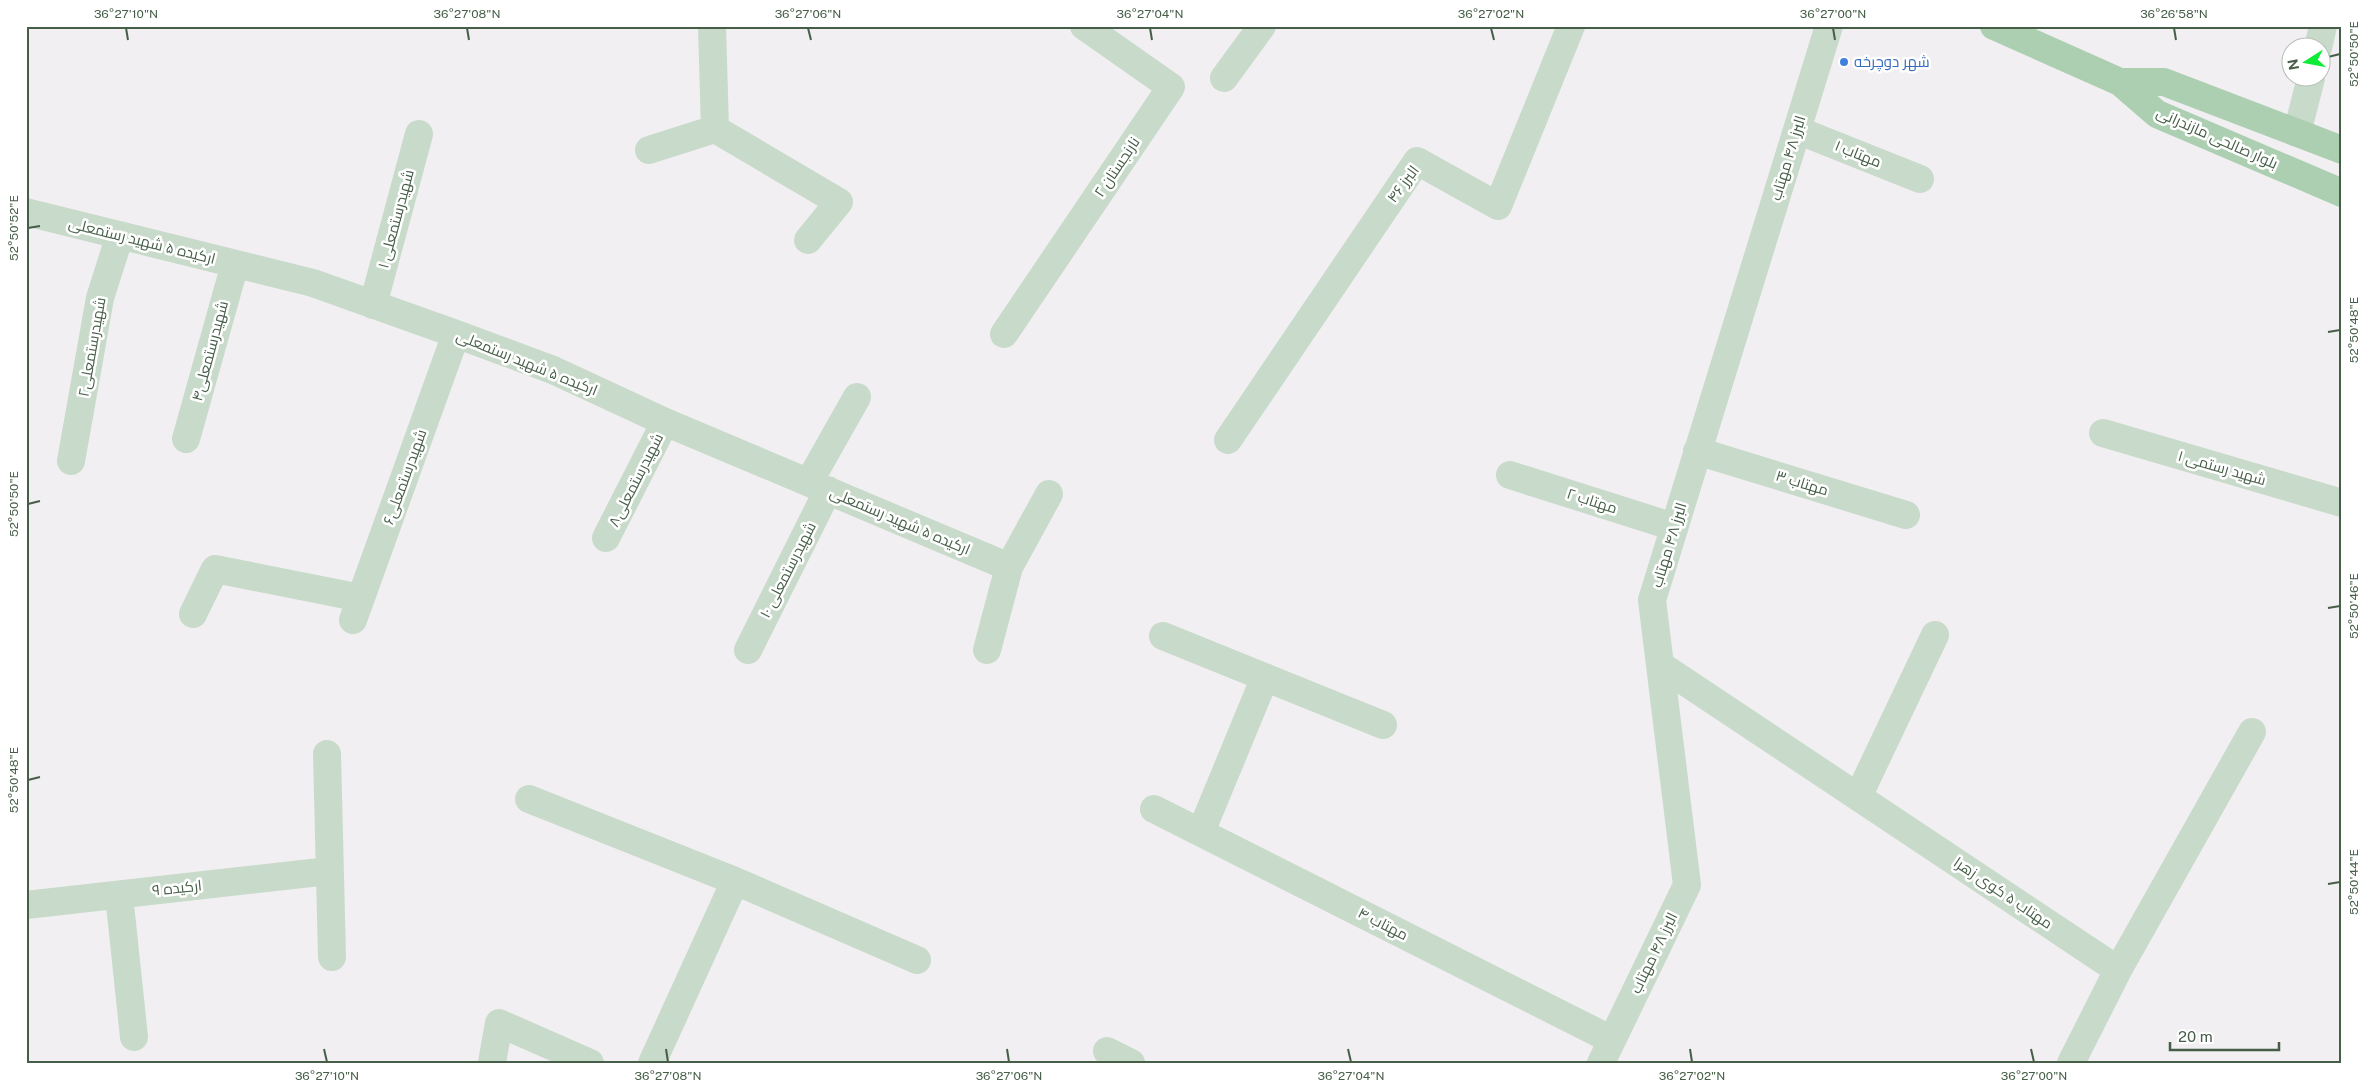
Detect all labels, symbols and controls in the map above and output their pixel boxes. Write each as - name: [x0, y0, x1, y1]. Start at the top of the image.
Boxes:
- text: 36°27'10"N: [94, 7, 158, 21]
- text: 36°27'08"N: [433, 7, 501, 21]
- text: 36°27'06"N: [775, 7, 841, 21]
- text: 36°27'04"N: [1117, 7, 1183, 21]
- text: 36°27'02"N: [1458, 7, 1524, 21]
- text: 36°27'00"N: [1800, 7, 1866, 21]
- text: 36°26'58"N: [2140, 7, 2208, 21]
- text: 52°50'50"E: [2347, 21, 2361, 87]
- north arrow: [2280, 38, 2330, 88]
- place label: شهر دوچرخه: [1854, 53, 1930, 72]
- marker: شهر دوچرخه: [1838, 56, 1850, 68]
- text: N: [2284, 58, 2302, 71]
- street label: بلوار صالحی مازندرانی: [2153, 103, 2280, 174]
- street label: البرز ۴۸ مهتاب: [1767, 113, 1810, 203]
- street label: نارنجستان ۲: [1090, 133, 1144, 201]
- street label: مهتاب ۱: [1832, 137, 1884, 172]
- street label: البرز ۴۶: [1383, 162, 1423, 206]
- street label: شهیدرستمعلی ۱: [374, 168, 419, 271]
- text: 52°50'52"E: [7, 195, 21, 261]
- street label: ارکیده ۵ شهید رستمعلی: [66, 214, 217, 269]
- street label: شهیدرستمعلی۲: [74, 296, 111, 398]
- text: 52°50'48"E: [2347, 297, 2361, 363]
- street label: شهیدرستمعلی۴: [188, 299, 233, 403]
- street label: ارکیده ۵ شهید رستمعلی: [453, 326, 600, 401]
- street label: شهیدرستمعلی۶: [379, 427, 432, 528]
- street label: شهیدرستمعلی۸: [605, 430, 668, 530]
- street label: شهید رستمی ۱: [2176, 447, 2268, 490]
- street label: مهتاب ۳: [1773, 466, 1830, 500]
- text: 52°50'50"E: [7, 471, 21, 537]
- street label: ارکیده ۵ شهید رستمعلی: [827, 483, 973, 560]
- street label: مهتاب ۲: [1564, 484, 1619, 519]
- street label: البرز ۴۸ مهتاب: [1648, 500, 1691, 590]
- street label: شهیدرستمعلی ۱۰: [756, 519, 821, 621]
- text: 52°50'46"E: [2347, 573, 2361, 639]
- text: 52°50'48"E: [7, 747, 21, 813]
- text: 52°50'44"E: [2347, 849, 2361, 915]
- street label: مهتاب ۵ کوی زهرا: [1950, 853, 2056, 934]
- street label: ارکیده ۹: [151, 876, 203, 900]
- street label: مهتاب ۴: [1354, 904, 1411, 945]
- street label: البرز ۴۸ مهتاب: [1627, 910, 1682, 997]
- scale bar: [2170, 1019, 2279, 1051]
- text: 20 m: [2178, 1028, 2213, 1045]
- text: 36°27'10"N: [295, 1069, 359, 1083]
- text: 36°27'08"N: [634, 1069, 702, 1083]
- text: 36°27'06"N: [976, 1069, 1042, 1083]
- text: 36°27'04"N: [1318, 1069, 1384, 1083]
- text: 36°27'02"N: [1659, 1069, 1725, 1083]
- text: 36°27'00"N: [2001, 1069, 2067, 1083]

